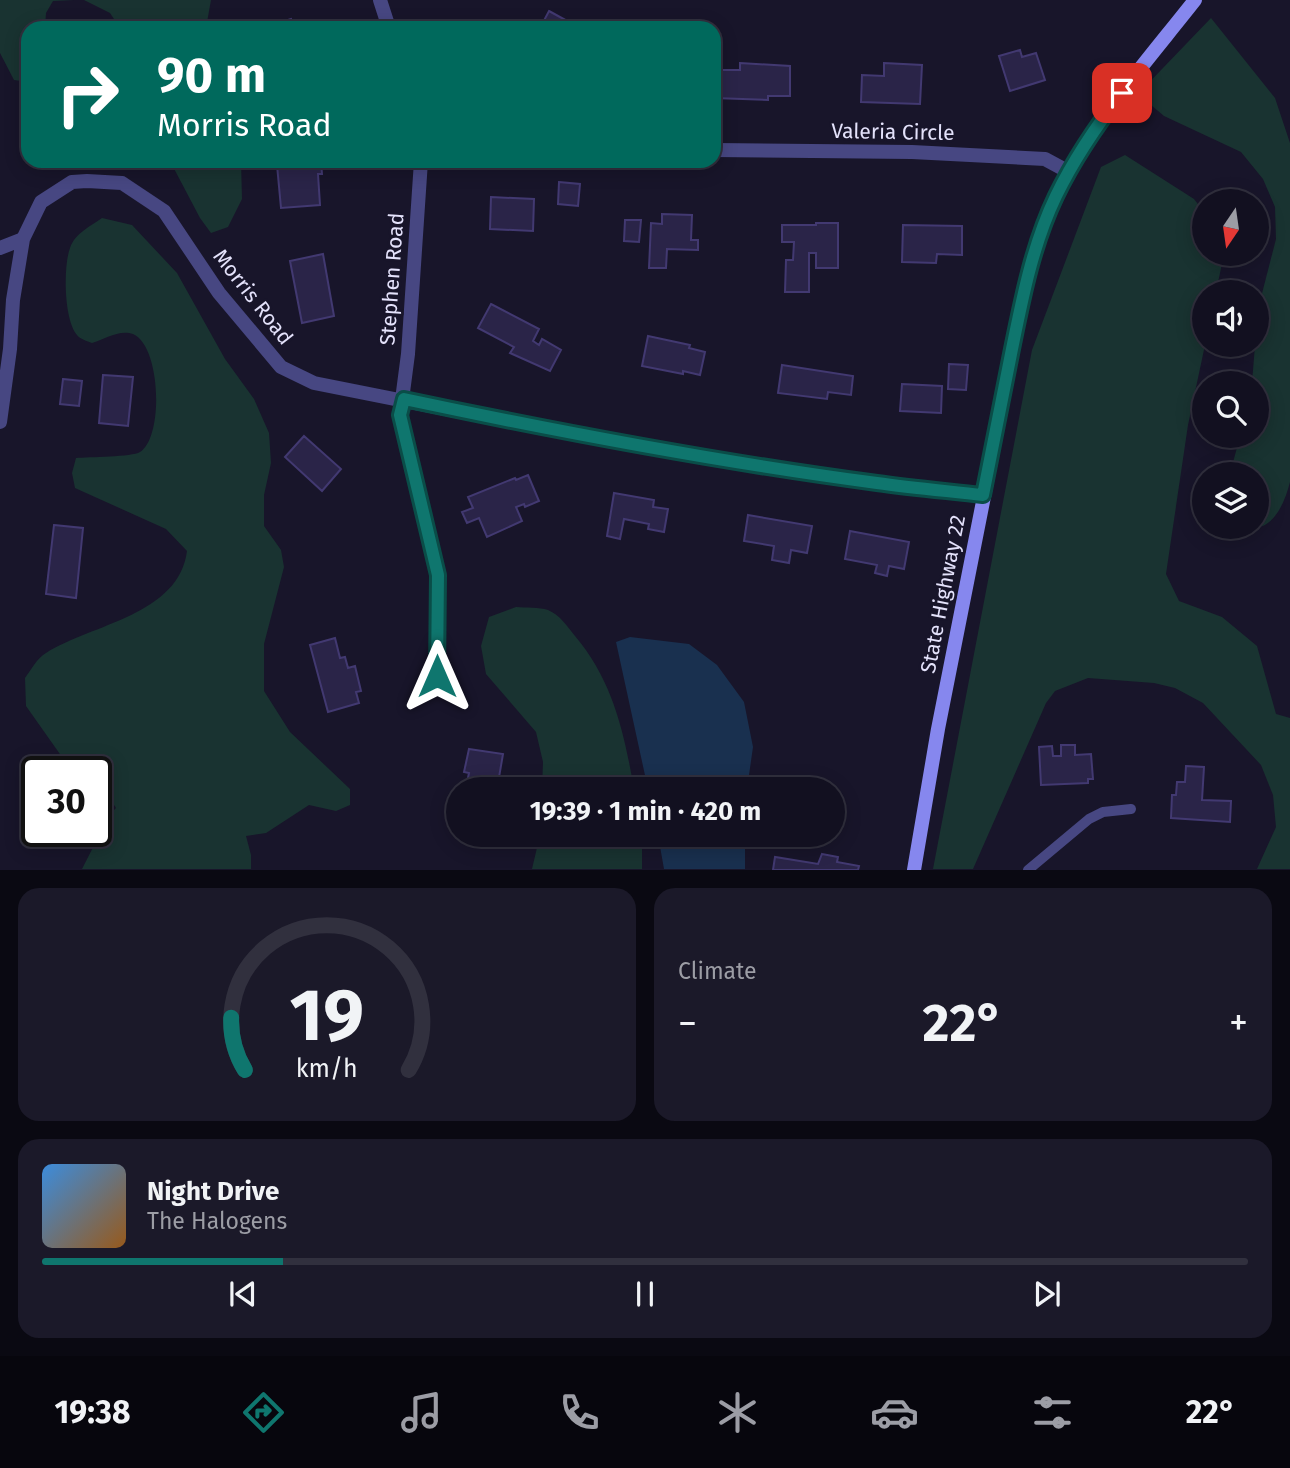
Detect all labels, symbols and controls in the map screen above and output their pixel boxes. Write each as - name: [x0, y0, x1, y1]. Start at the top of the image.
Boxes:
- text: 90 m: [157, 46, 266, 105]
- icon: right: [42, 49, 133, 140]
- pin: [1092, 63, 1152, 123]
- icon: arrive: [1103, 74, 1141, 112]
- text: Morris Road: [157, 106, 332, 144]
- street label: Valeria Circle: [831, 118, 955, 146]
- north arrow: [1192, 189, 1269, 266]
- map controls: [1192, 189, 1269, 539]
- street label: Stephen Road: [374, 212, 410, 346]
- street label: Morris Road: [207, 244, 299, 350]
- button: sound: [1192, 280, 1269, 357]
- button: search: [1192, 371, 1269, 448]
- button: layers: [1192, 462, 1269, 539]
- street label: State Highway 22: [915, 513, 971, 675]
- position arrow: [400, 639, 474, 713]
- speed limit sign: 30: [21, 756, 112, 847]
- text: 19:39 · 1 min · 420 m: [530, 796, 761, 827]
- text: Climate: [678, 957, 757, 985]
- text: 19: [290, 973, 364, 1060]
- text: 22°: [923, 992, 1003, 1055]
- text: −: [678, 1000, 697, 1046]
- text: +: [1229, 1000, 1248, 1046]
- text: km/h: [296, 1054, 358, 1084]
- text: Night Drive: [147, 1176, 279, 1207]
- text: The Halogens: [147, 1207, 287, 1235]
- icon: previous: [224, 1275, 262, 1313]
- icon: pause: [626, 1275, 664, 1313]
- icon: next: [1028, 1275, 1066, 1313]
- icon: directions: [239, 1388, 288, 1437]
- icon: music: [397, 1388, 446, 1437]
- icon: phone: [555, 1388, 604, 1437]
- icon: climate: [713, 1388, 762, 1437]
- icon: car: [870, 1388, 919, 1437]
- icon: filters: [1028, 1388, 1077, 1437]
- text: 19:38: [54, 1393, 131, 1431]
- text: 22°: [1186, 1393, 1236, 1431]

